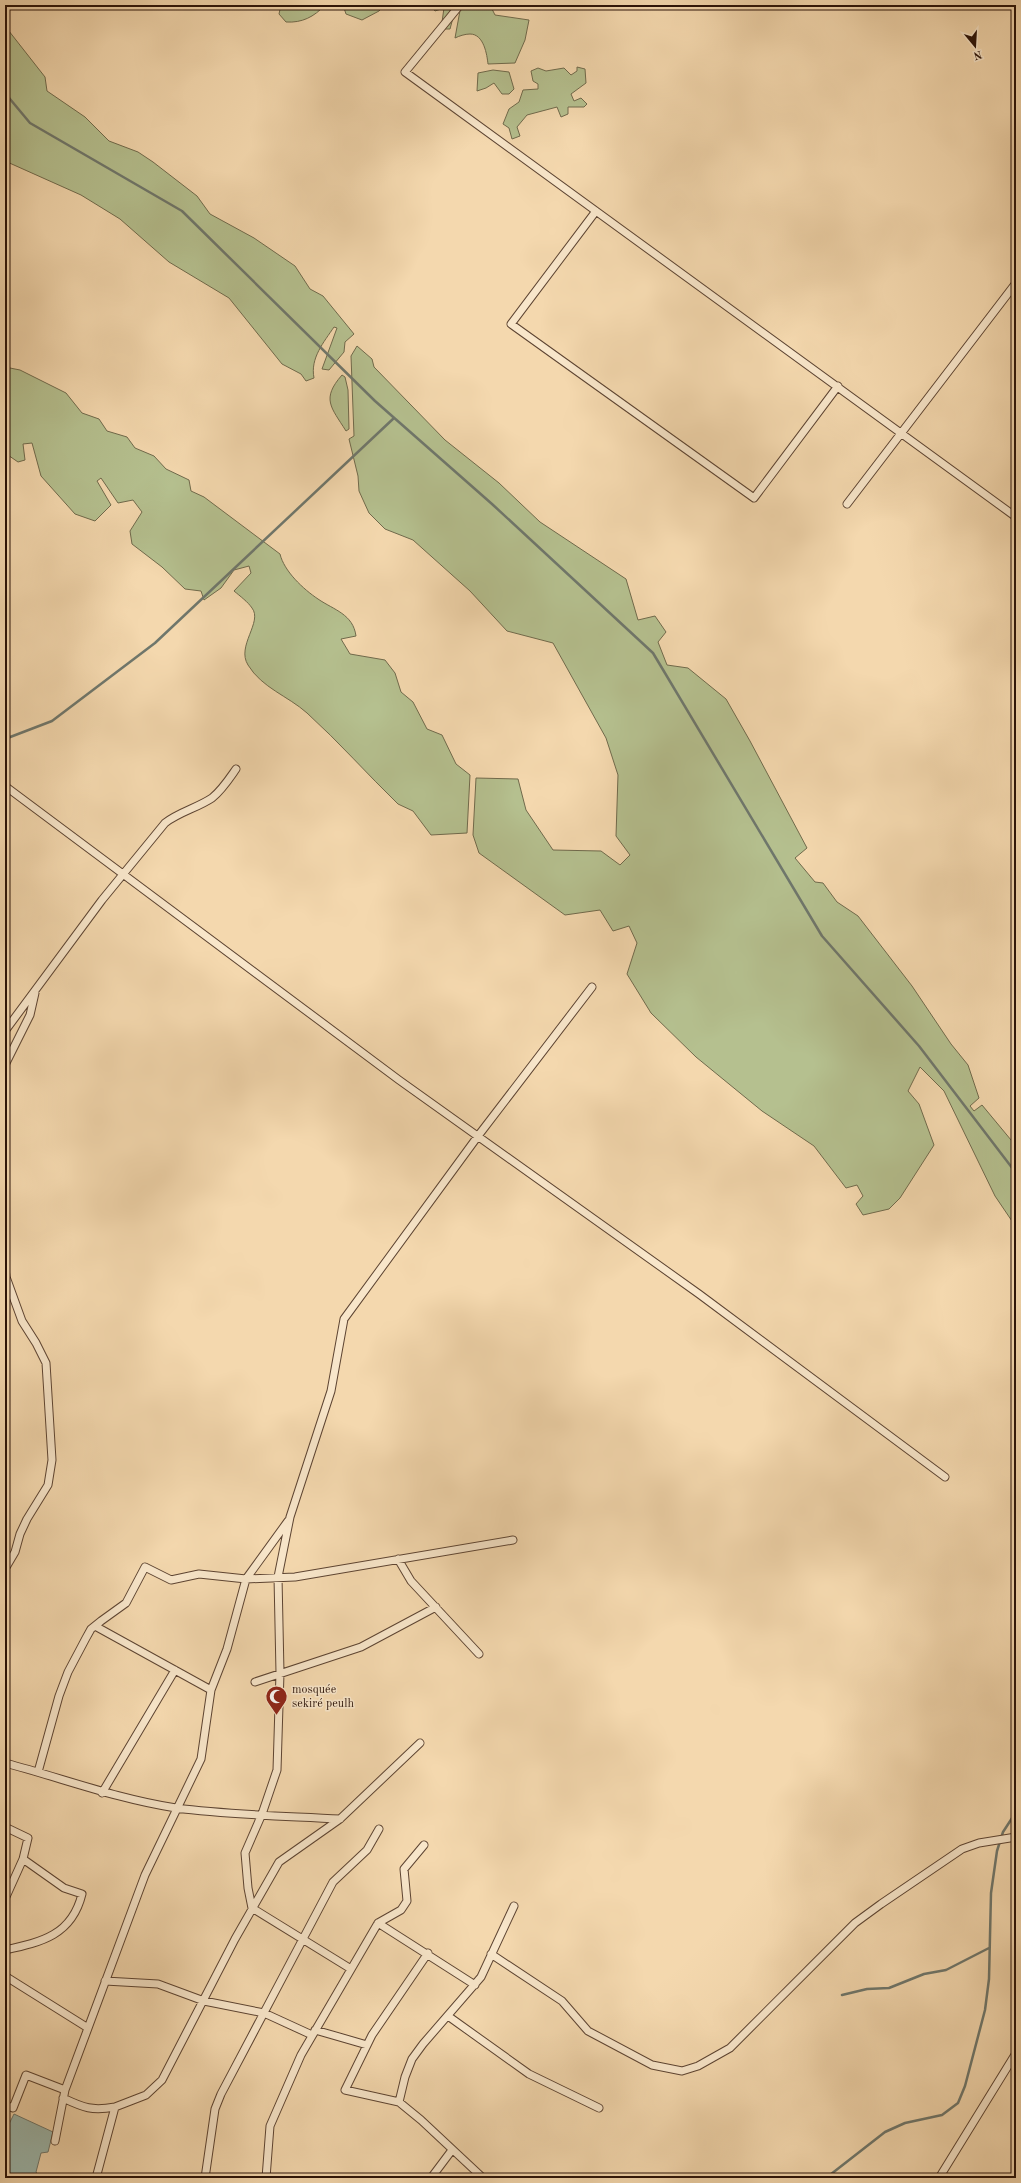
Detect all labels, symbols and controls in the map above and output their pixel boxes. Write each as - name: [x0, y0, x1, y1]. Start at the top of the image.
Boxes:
- north arrow: [955, 26, 995, 66]
- text: N: [971, 48, 983, 61]
- mosque icon: mosquée sekiré peulh: [264, 1684, 290, 1717]
- place label: mosquée sekiré peulh: [292, 1684, 354, 1710]

